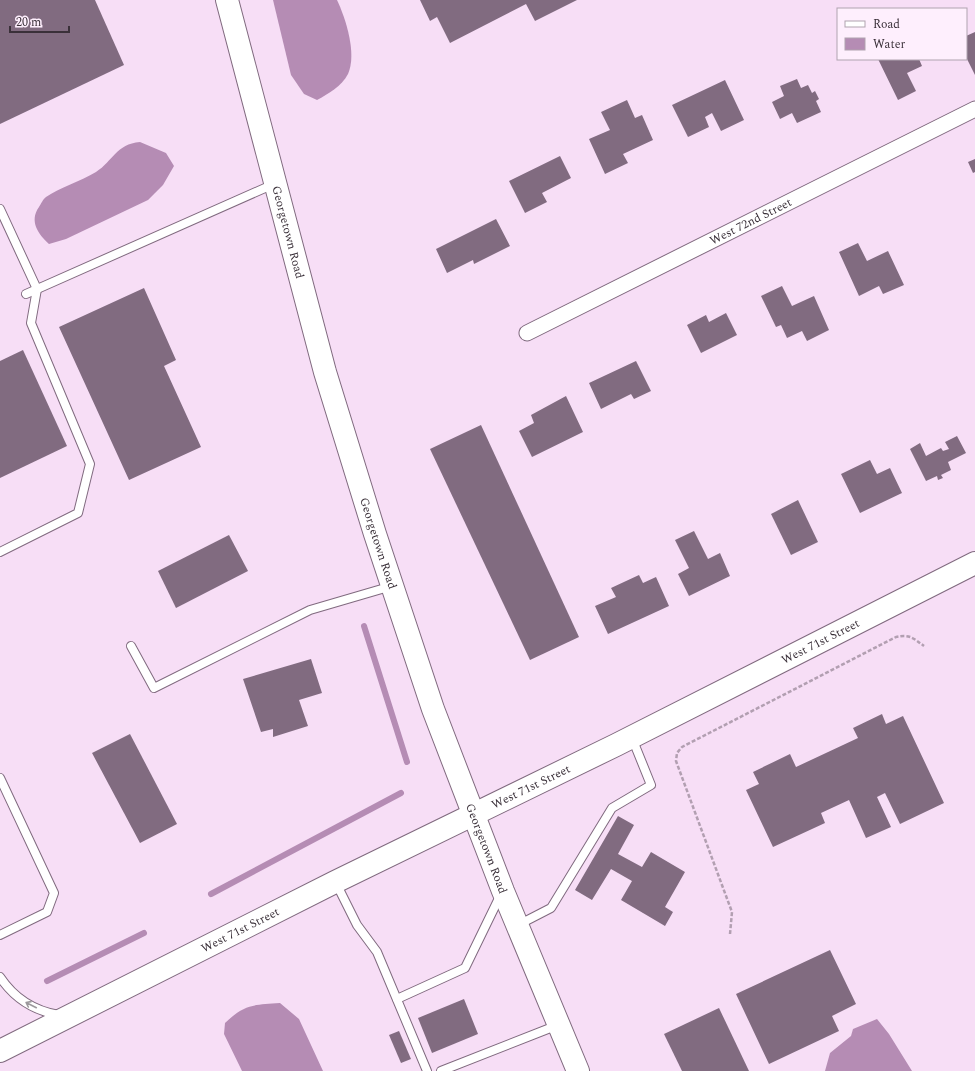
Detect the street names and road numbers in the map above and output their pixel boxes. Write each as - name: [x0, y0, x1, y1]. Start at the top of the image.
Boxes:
- street label: Georgetown Road: [266, 184, 309, 281]
- street label: West 72nd Street: [706, 193, 795, 250]
- street label: Georgetown Road: [354, 495, 402, 592]
- street label: West 71st Street: [778, 614, 863, 670]
- street label: West 71st Street: [488, 760, 574, 814]
- street label: Georgetown Road: [460, 801, 512, 897]
- street label: West 71st Street: [198, 903, 283, 958]

